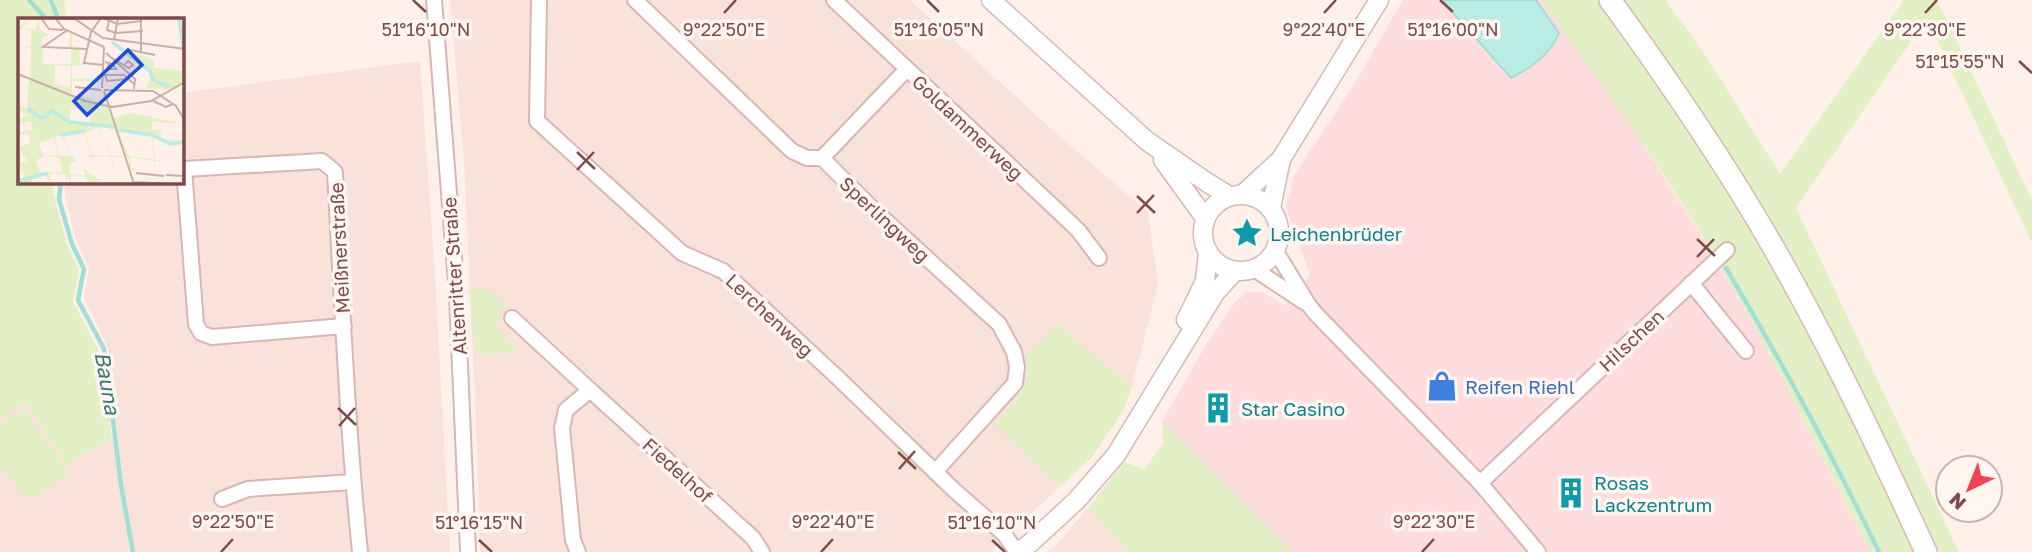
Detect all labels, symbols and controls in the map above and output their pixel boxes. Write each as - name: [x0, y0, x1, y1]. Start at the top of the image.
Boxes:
- inset map: [18, 18, 184, 184]
- text: 51°16'10"N: [382, 18, 470, 40]
- text: 9°22'50"E: [683, 18, 765, 40]
- text: 51°16'05"N: [894, 18, 984, 40]
- text: 9°22'40"E: [1283, 18, 1365, 40]
- text: 51°16'00"N: [1407, 18, 1499, 40]
- text: 9°22'30"E: [1884, 18, 1966, 40]
- text: 51°15'55"N: [1915, 50, 2005, 72]
- street label: Goldammerweg: [908, 70, 1028, 184]
- street label: Sperlingweg: [835, 171, 935, 267]
- street label: Meißnerstraße: [324, 182, 354, 314]
- street label: Altenritter Straße: [437, 196, 471, 356]
- place icon: Leichenbrüder: [1230, 216, 1264, 250]
- place label: Leichenbrüder: [1270, 222, 1403, 245]
- street label: Lerchenweg: [721, 269, 819, 361]
- street label: Hilschen: [1594, 304, 1668, 376]
- water label: Bauna: [90, 350, 127, 418]
- shop icon: Reifen Riehl: [1425, 369, 1459, 403]
- place label: Reifen Riehl: [1465, 375, 1575, 398]
- building icon: Star Casino: [1201, 391, 1235, 425]
- place label: Star Casino: [1241, 397, 1345, 420]
- street label: Fiedelhof: [638, 433, 718, 507]
- north arrow: [1934, 454, 2004, 524]
- place label: Rosas Lackzentrum: [1594, 471, 1712, 516]
- building icon: Rosas Lackzentrum: [1554, 476, 1588, 510]
- text: N: [1944, 488, 1970, 515]
- text: 9°22'50"E: [192, 510, 274, 532]
- text: 9°22'40"E: [792, 510, 874, 532]
- text: 9°22'30"E: [1393, 510, 1475, 532]
- text: 51°16'15"N: [435, 511, 523, 533]
- text: 51°16'10"N: [948, 511, 1036, 533]

